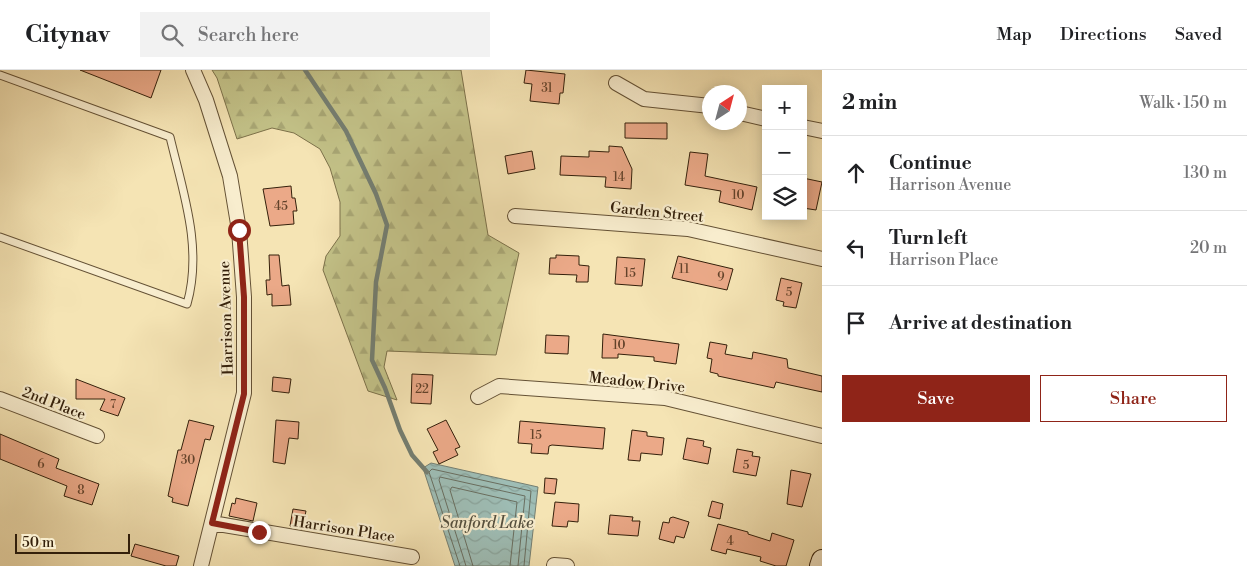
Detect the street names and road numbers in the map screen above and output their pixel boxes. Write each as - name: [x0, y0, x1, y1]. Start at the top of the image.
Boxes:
- street label: Garden Street: [609, 198, 705, 227]
- street label: Harrison Avenue: [215, 260, 238, 376]
- street label: Meadow Drive: [588, 368, 686, 397]
- street label: 2nd Place: [19, 383, 88, 424]
- street label: Harrison Place: [292, 512, 396, 547]

